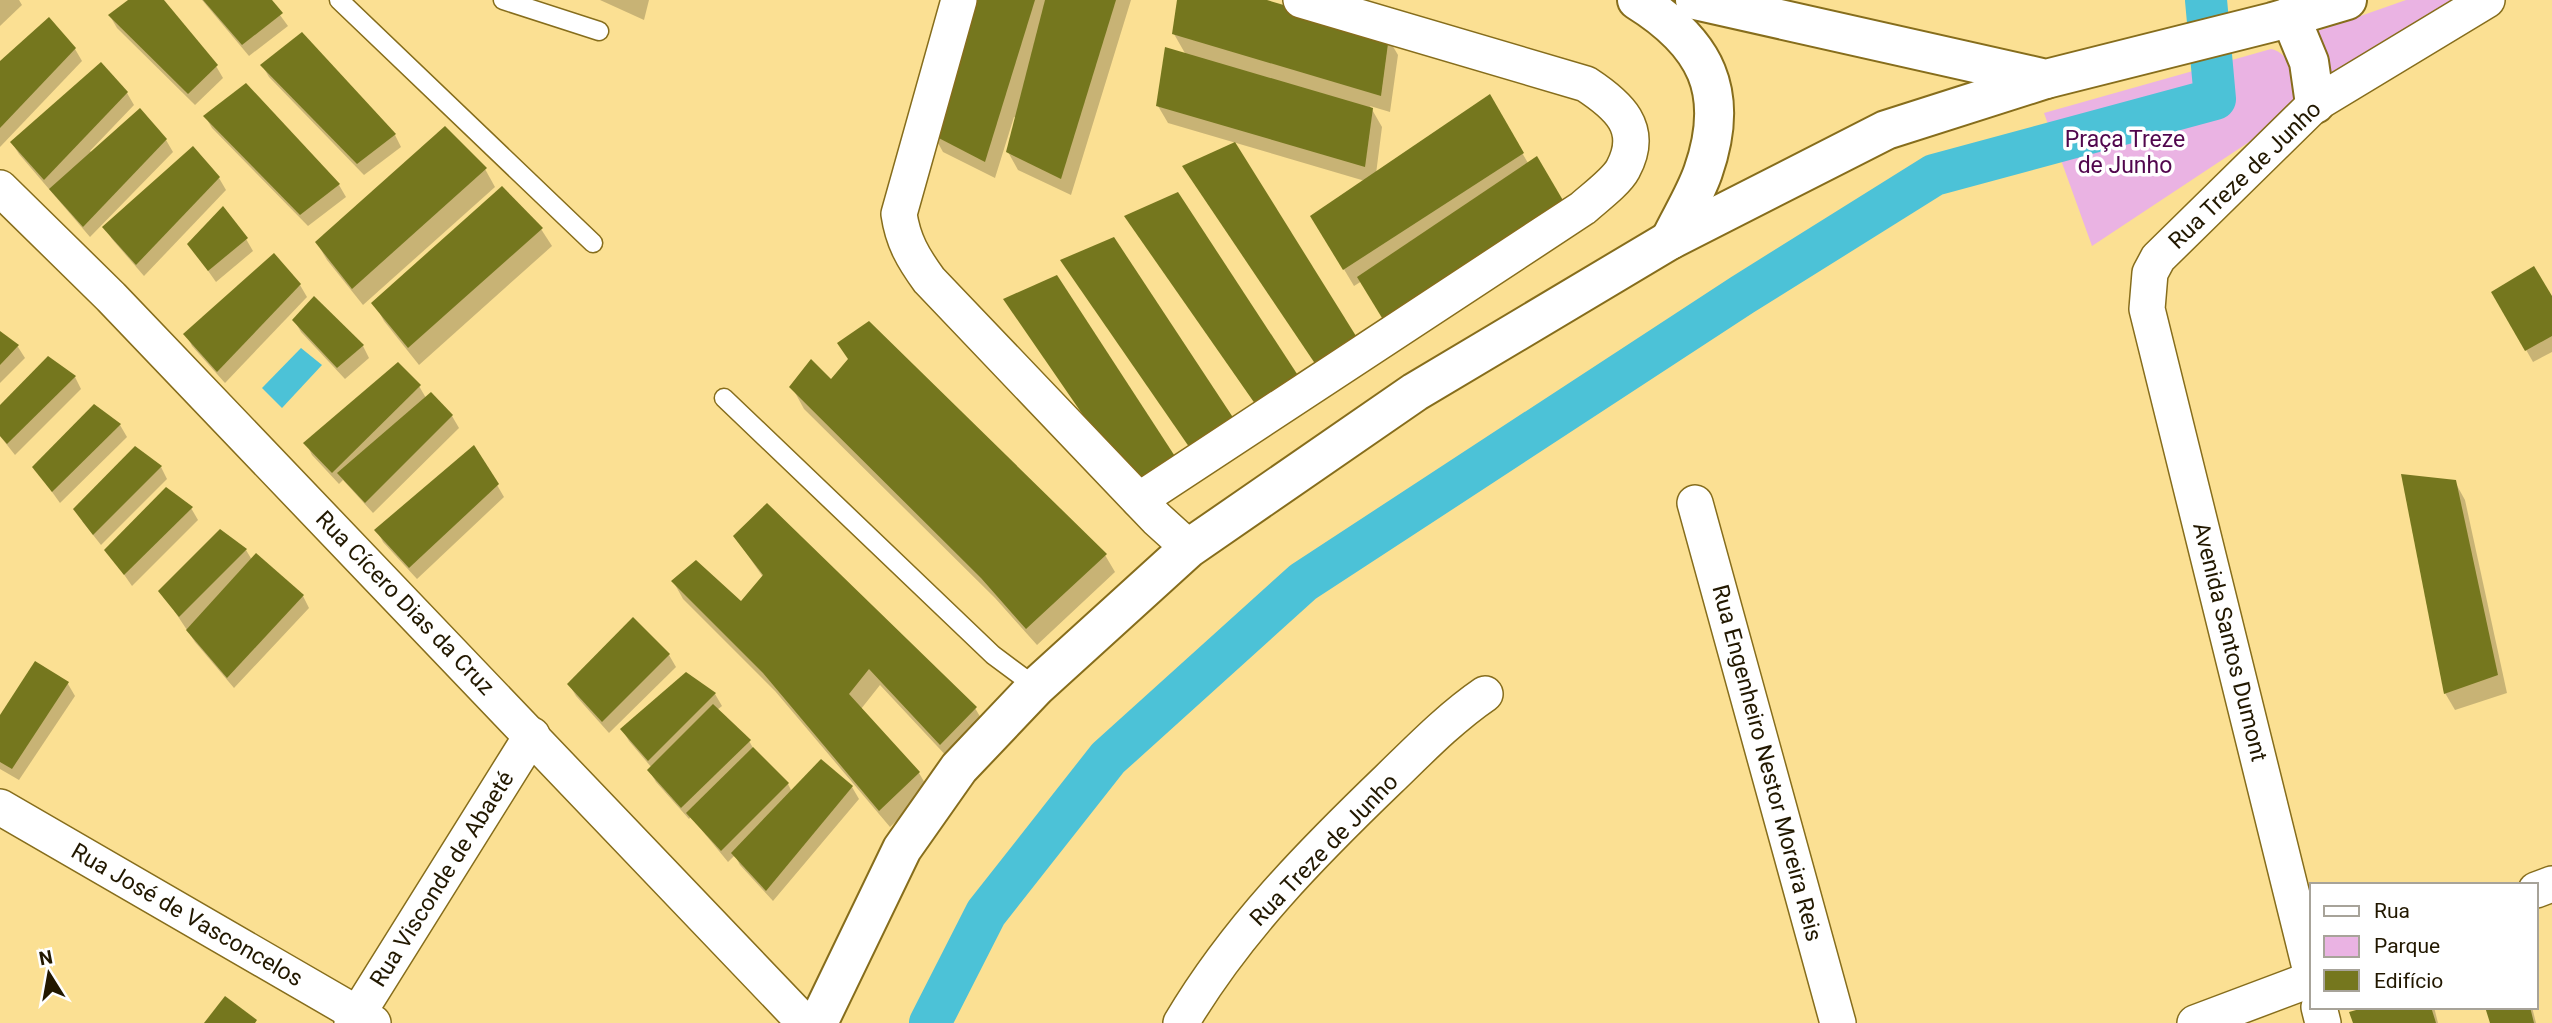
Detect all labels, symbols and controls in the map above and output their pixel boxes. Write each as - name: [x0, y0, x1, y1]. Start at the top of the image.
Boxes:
- street label: Rua Treze de Junho: [2163, 95, 2327, 255]
- park label: Praça Treze de Junho: [2065, 126, 2185, 179]
- street label: Rua Cícero Dias da Cruz: [310, 505, 500, 701]
- street label: Avenida Santos Dumont: [2187, 520, 2273, 764]
- street label: Rua Engenheiro Nestor Moreira Reis: [1706, 582, 1828, 944]
- street label: Rua Visconde de Abaeté: [365, 766, 519, 992]
- street label: Rua Treze de Junho: [1244, 768, 1404, 932]
- street label: Rua José de Vasconcelos: [66, 838, 308, 992]
- legend: [2310, 883, 2538, 1009]
- text: Rua: [2374, 899, 2410, 923]
- text: Parque: [2374, 934, 2440, 958]
- north arrow: [14, 939, 84, 1009]
- text: N: [37, 945, 55, 970]
- text: Edifício: [2374, 969, 2443, 993]

